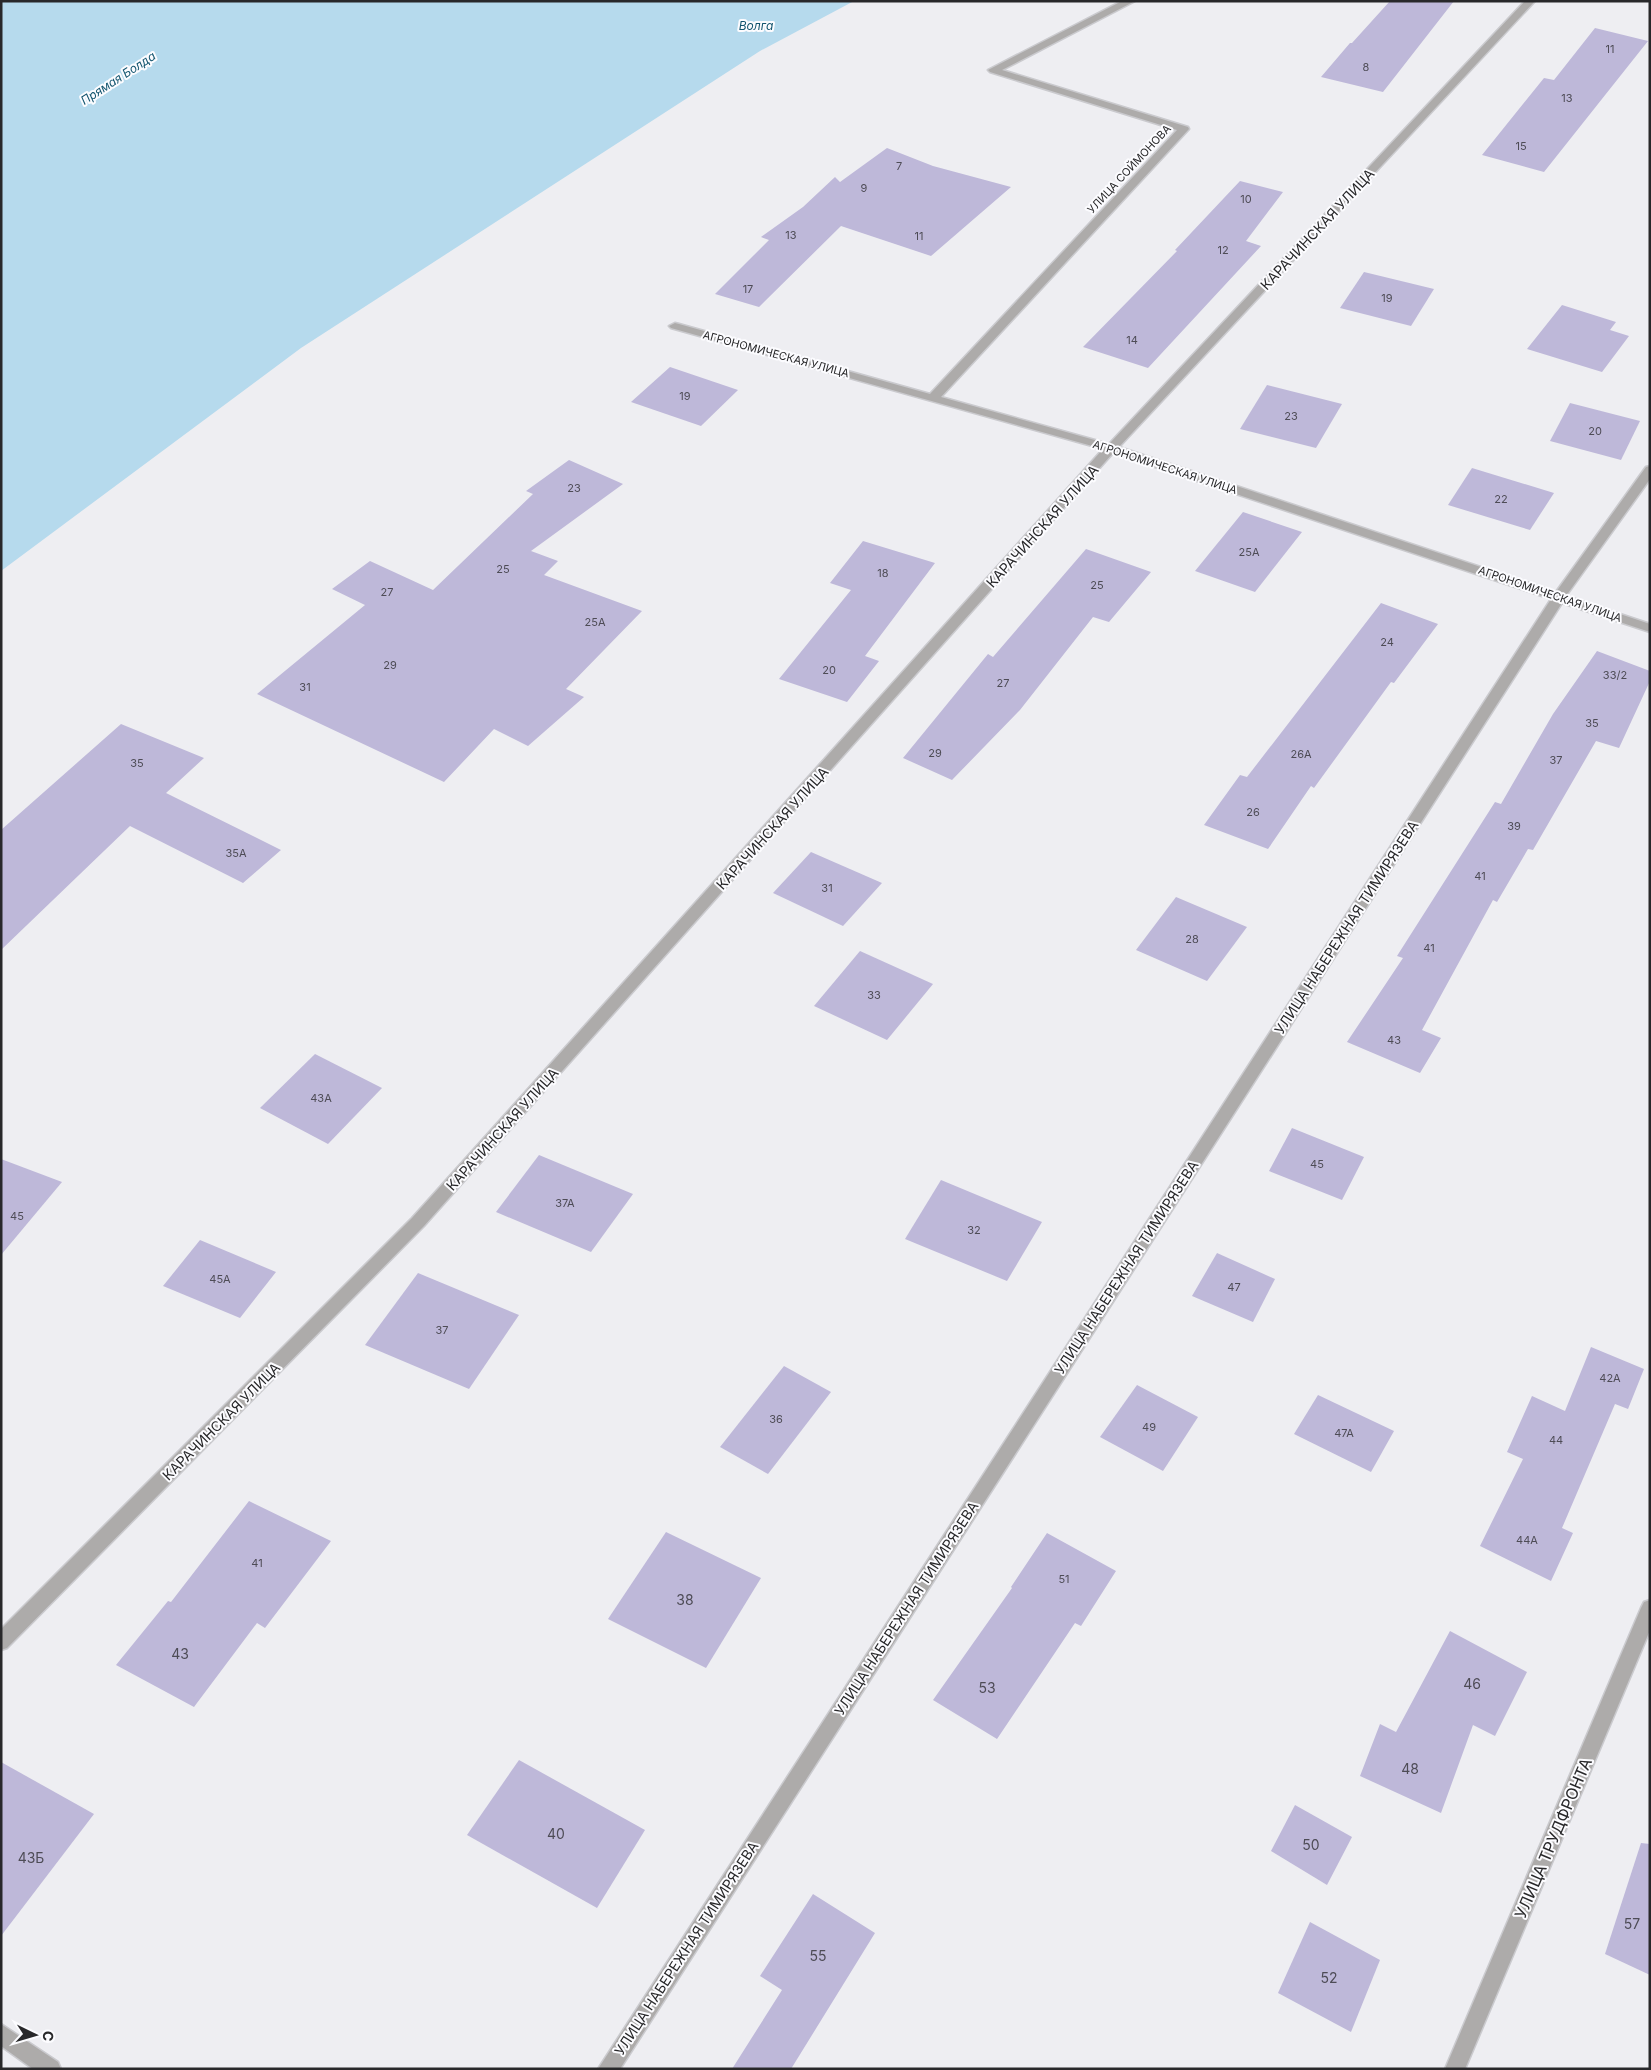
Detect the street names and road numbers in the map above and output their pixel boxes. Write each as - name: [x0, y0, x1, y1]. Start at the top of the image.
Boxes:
- street label: УЛИЦА СОЙМОНОВА: [1084, 121, 1174, 216]
- street label: КАРАЧИНСКАЯ УЛИЦА: [1256, 165, 1378, 293]
- street label: АГРОНОМИЧЕСКАЯ УЛИЦА: [701, 328, 851, 380]
- street label: АГРОНОМИЧЕСКАЯ УЛИЦА: [1091, 437, 1239, 497]
- street label: КАРАЧИНСКАЯ УЛИЦА: [982, 461, 1102, 591]
- street label: АГРОНОМИЧЕСКАЯ УЛИЦА: [1476, 563, 1624, 625]
- street label: КАРАЧИНСКАЯ УЛИЦА: [712, 763, 832, 893]
- street label: УЛИЦА НАБЕРЕЖНАЯ ТИМИРЯЗЕВА: [1270, 817, 1422, 1037]
- street label: КАРАЧИНСКАЯ УЛИЦА: [442, 1064, 562, 1194]
- street label: УЛИЦА НАБЕРЕЖНАЯ ТИМИРЯЗЕВА: [1050, 1157, 1202, 1377]
- street label: КАРАЧИНСКАЯ УЛИЦА: [159, 1358, 284, 1483]
- street label: УЛИЦА НАБЕРЕЖНАЯ ТИМИРЯЗЕВА: [830, 1498, 982, 1718]
- street label: УЛИЦА ТРУДФРОНТА: [1510, 1755, 1596, 1921]
- street label: УЛИЦА НАБЕРЕЖНАЯ ТИМИРЯЗЕВА: [610, 1838, 762, 2058]

